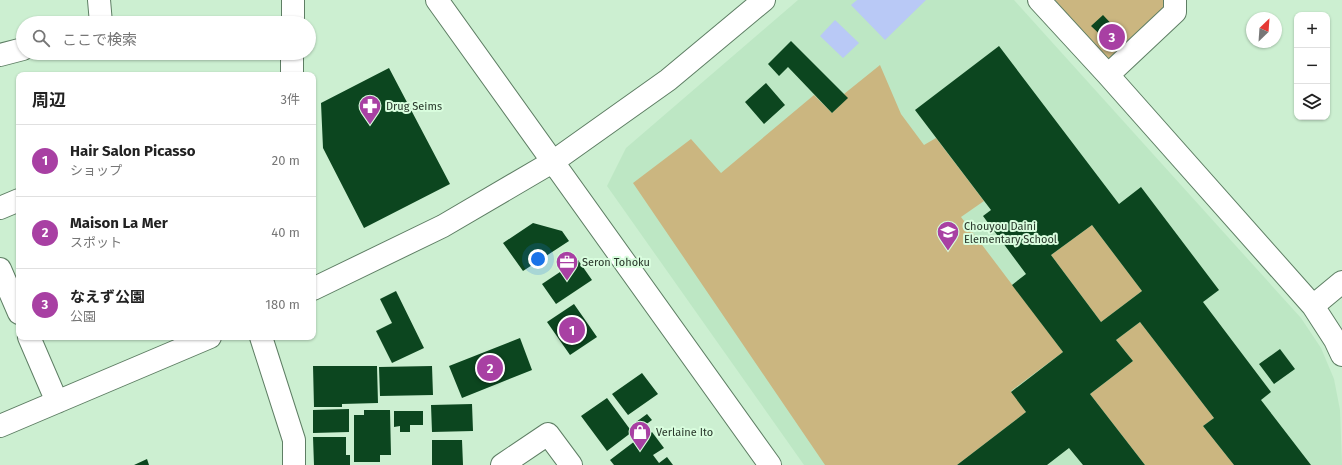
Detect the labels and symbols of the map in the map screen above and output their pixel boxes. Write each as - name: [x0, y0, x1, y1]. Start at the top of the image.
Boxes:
- north arrow: [1246, 12, 1282, 48]
- pin: 3: [1099, 22, 1125, 52]
- pharmacy icon: Drug Seims: [357, 93, 383, 126]
- place label: Drug Seims: [386, 100, 442, 113]
- school or university icon: Chouyou Daini Elementary School: [935, 219, 961, 252]
- place label: Chouyou Daini Elementary School: [964, 220, 1057, 246]
- your location: [528, 249, 548, 269]
- office icon: Seron Tohoku: [554, 249, 580, 282]
- place label: Seron Tohoku: [582, 256, 650, 269]
- pin: 1: [559, 315, 585, 345]
- pin: 2: [477, 353, 503, 383]
- shop icon: Verlaine Ito: [627, 419, 653, 452]
- place label: Verlaine Ito: [656, 426, 713, 439]

